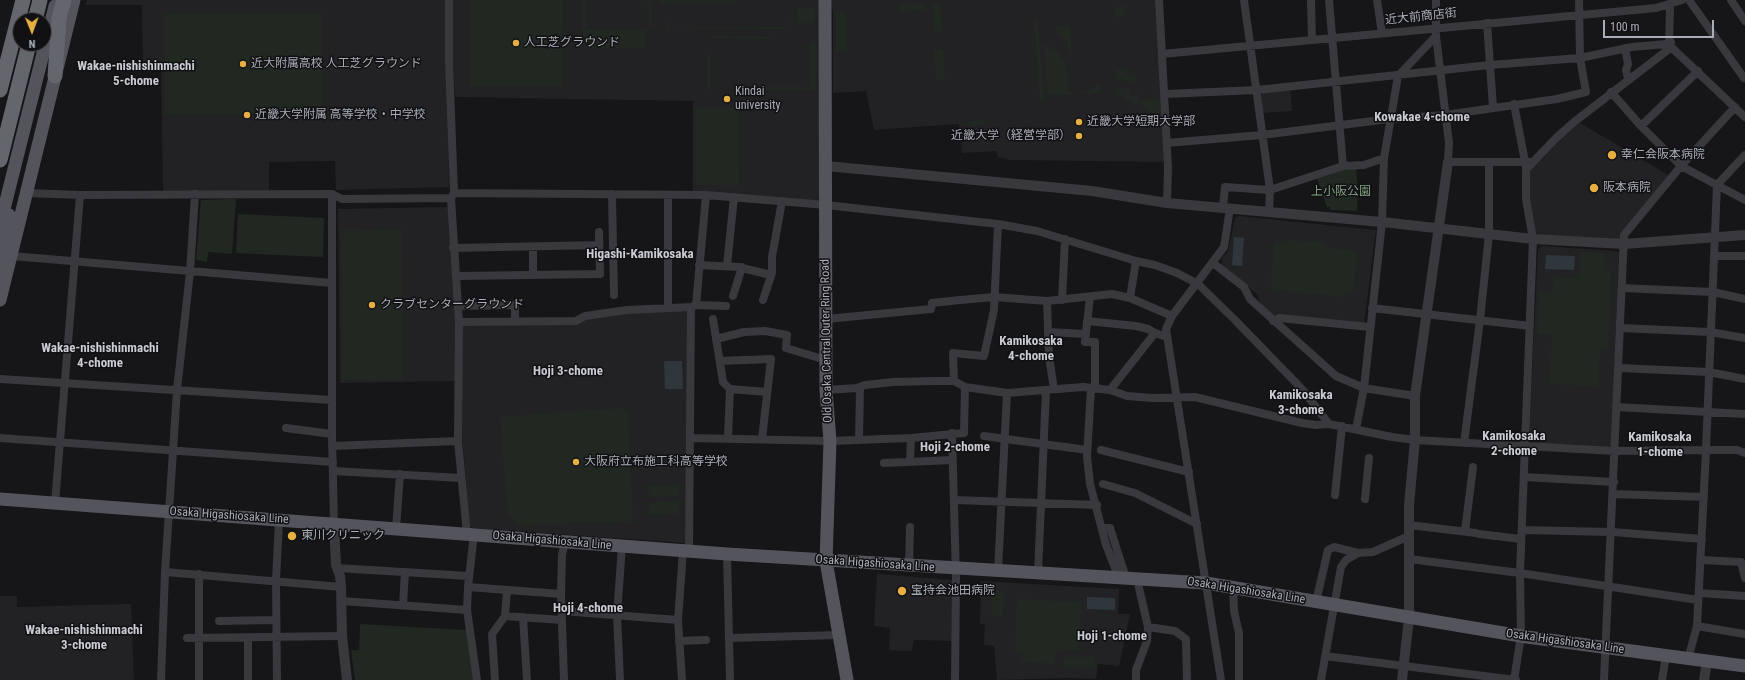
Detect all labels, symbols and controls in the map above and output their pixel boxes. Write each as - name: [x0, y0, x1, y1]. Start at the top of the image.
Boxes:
- street label: 近大前商店街: [1384, 6, 1458, 28]
- north arrow: [12, 12, 52, 52]
- scale bar: [1605, 12, 1716, 38]
- text: 100 m: [1610, 20, 1640, 34]
- place label: 人工芝グラウンド: [524, 36, 620, 50]
- text: N: [29, 37, 36, 50]
- marker: 人工芝グラウンド: [511, 38, 521, 48]
- place label: 近大附属高校 人工芝グラウンド: [251, 57, 422, 71]
- district label: Wakae-nishishinmachi 5-chome: [77, 59, 195, 90]
- marker: 近大附属高校 人工芝グラウンド: [238, 59, 248, 69]
- place label: Kindai university: [735, 85, 780, 113]
- marker: Kindai university: [722, 94, 732, 104]
- place label: 近畿大学附属 高等学校・中学校: [255, 108, 426, 122]
- marker: 近畿大学附属 高等学校・中学校: [242, 110, 252, 120]
- district label: Kowakae 4-chome: [1374, 110, 1470, 126]
- place label: 近畿大学短期大学部: [1087, 115, 1195, 129]
- marker: 近畿大学短期大学部: [1074, 117, 1084, 127]
- place label: 近畿大学（経営学部）: [951, 129, 1071, 143]
- marker: 近畿大学（経営学部）: [1074, 131, 1084, 141]
- place label: 幸仁会阪本病院: [1621, 148, 1705, 162]
- marker: 幸仁会阪本病院: [1606, 149, 1618, 161]
- place label: 阪本病院: [1603, 181, 1651, 195]
- marker: 阪本病院: [1588, 182, 1600, 194]
- park label: 上小阪公園: [1311, 185, 1371, 199]
- district label: Higashi-Kamikosaka: [586, 247, 694, 263]
- street label: Old Osaka Central Outer Ring Road: [818, 259, 836, 423]
- place label: クラブセンターグラウンド: [380, 298, 524, 312]
- marker: クラブセンターグラウンド: [367, 300, 377, 310]
- district label: Kamikosaka 4-chome: [999, 334, 1063, 365]
- district label: Wakae-nishishinmachi 4-chome: [41, 341, 159, 372]
- district label: Hoji 3-chome: [533, 364, 603, 380]
- district label: Kamikosaka 3-chome: [1269, 388, 1333, 419]
- district label: Kamikosaka 2-chome: [1482, 429, 1546, 460]
- district label: Kamikosaka 1-chome: [1628, 430, 1692, 461]
- district label: Hoji 2-chome: [920, 440, 990, 456]
- place label: 大阪府立布施工科高等学校: [584, 455, 728, 469]
- marker: 大阪府立布施工科高等学校: [571, 457, 581, 467]
- street label: Osaka Higashiosaka Line: [169, 505, 289, 527]
- place label: 東川クリニック: [301, 529, 385, 543]
- street label: Osaka Higashiosaka Line: [492, 529, 612, 553]
- marker: 東川クリニック: [286, 530, 298, 542]
- street label: Osaka Higashiosaka Line: [815, 553, 935, 575]
- street label: Osaka Higashiosaka Line: [1186, 575, 1306, 607]
- place label: 宝持会池田病院: [911, 584, 995, 598]
- marker: 宝持会池田病院: [896, 585, 908, 597]
- district label: Hoji 4-chome: [553, 601, 623, 617]
- district label: Wakae-nishishinmachi 3-chome: [25, 623, 143, 654]
- street label: Osaka Higashiosaka Line: [1505, 627, 1625, 657]
- district label: Hoji 1-chome: [1077, 629, 1147, 645]

